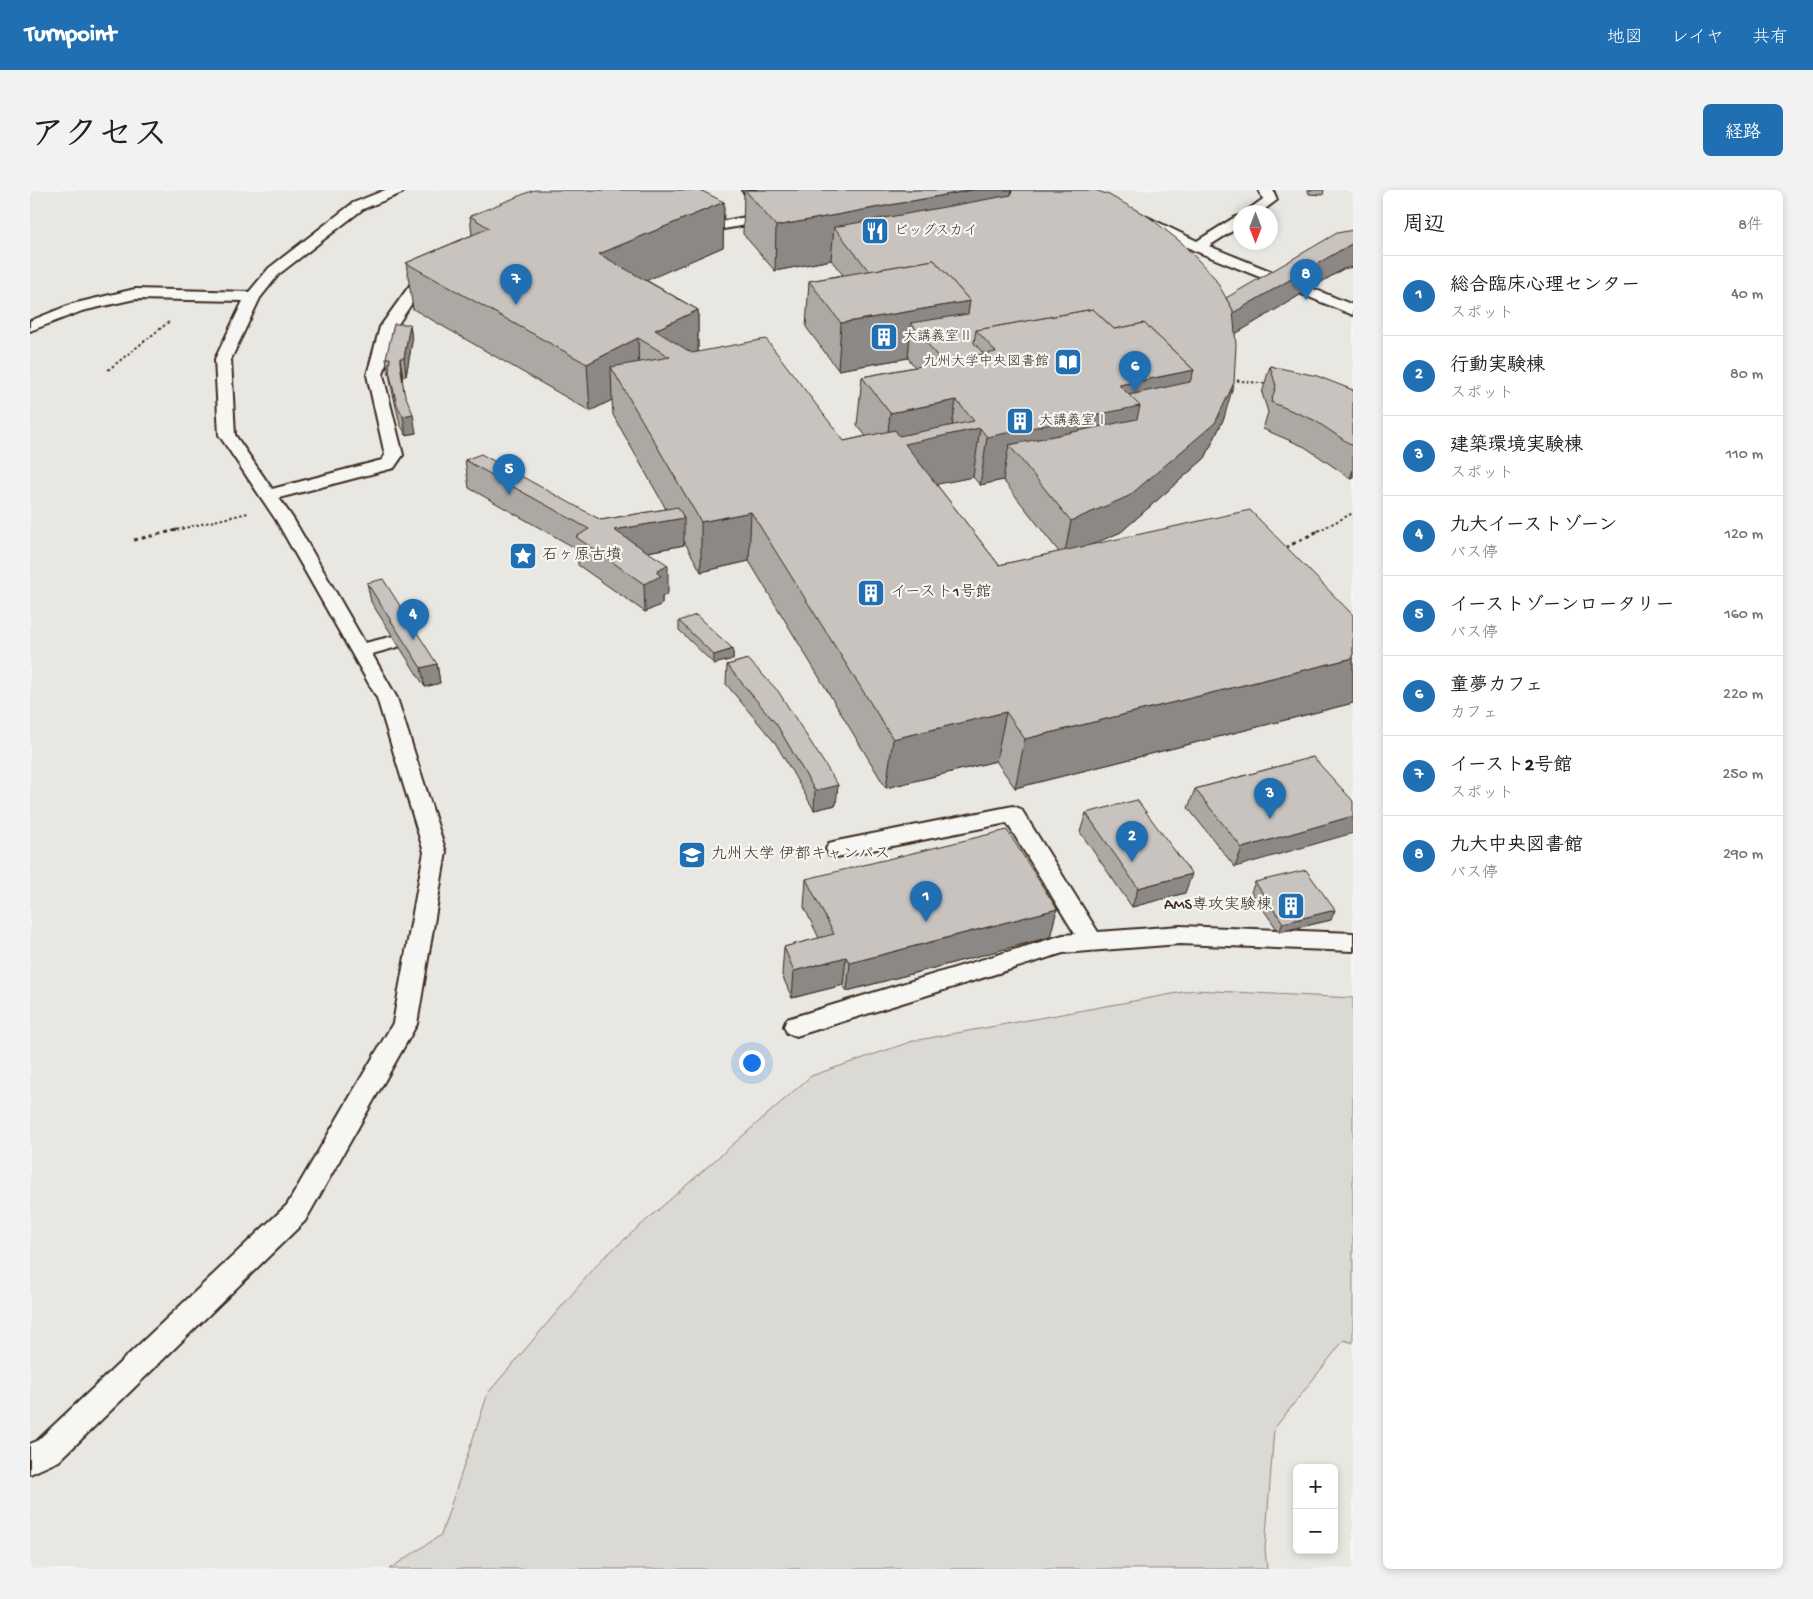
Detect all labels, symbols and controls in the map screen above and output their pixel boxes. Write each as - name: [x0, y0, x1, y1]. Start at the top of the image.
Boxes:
- text: Turnpoint: [25, 21, 116, 50]
- text: 地図: [1607, 28, 1643, 49]
- text: レイヤ: [1671, 28, 1724, 49]
- text: 共有: [1752, 28, 1788, 49]
- button: 経路: [1703, 104, 1783, 156]
- text: アクセス: [30, 117, 168, 158]
- north arrow: [1233, 205, 1278, 250]
- text: 周辺: [1403, 214, 1445, 239]
- restaurant icon: ビッグスカイ: [860, 216, 890, 246]
- text: 8件: [1738, 217, 1763, 236]
- place label: ビッグスカイ: [894, 223, 977, 240]
- pin: 8: [1290, 259, 1322, 300]
- pin: 7: [500, 264, 532, 305]
- text: 総合臨床心理センター: [1450, 275, 1640, 298]
- text: 1: [1416, 286, 1422, 305]
- text: 40 m: [1731, 286, 1763, 305]
- text: スポット: [1450, 305, 1514, 324]
- building icon: 大講義室Ⅱ: [869, 322, 899, 352]
- place label: 大講義室Ⅱ: [903, 328, 973, 346]
- library icon: 九州大学中央図書館: [1053, 347, 1083, 377]
- pin: 6: [1119, 351, 1151, 392]
- place label: 九州大学中央図書館: [923, 354, 1049, 371]
- text: 行動実験棟: [1450, 355, 1545, 378]
- text: 2: [1415, 366, 1423, 385]
- text: 80 m: [1730, 366, 1763, 385]
- text: スポット: [1450, 385, 1514, 404]
- building icon: 大講義室Ⅰ: [1005, 406, 1035, 436]
- place label: 大講義室Ⅰ: [1039, 412, 1109, 430]
- text: 建築環境実験棟: [1450, 435, 1583, 458]
- text: 3: [1415, 446, 1423, 465]
- text: 110 m: [1726, 446, 1763, 465]
- pin: 5: [493, 454, 525, 495]
- text: スポット: [1450, 465, 1514, 484]
- text: 九大イーストゾーン: [1450, 515, 1617, 538]
- text: 4: [1415, 526, 1423, 545]
- text: 120 m: [1724, 526, 1763, 545]
- place icon: 石ヶ原古墳: [508, 541, 538, 571]
- text: バス停: [1450, 545, 1498, 564]
- place label: 石ヶ原古墳: [542, 546, 622, 566]
- building icon: イースト1号館: [856, 578, 886, 608]
- place label: イースト1号館: [890, 583, 992, 603]
- text: イーストゾーンロータリー: [1450, 595, 1674, 618]
- pin: 4: [397, 599, 429, 640]
- text: 5: [1415, 606, 1423, 625]
- text: 160 m: [1724, 606, 1763, 625]
- text: バス停: [1450, 625, 1498, 644]
- text: 童夢カフェ: [1450, 675, 1543, 698]
- text: 6: [1415, 686, 1423, 705]
- text: 220 m: [1723, 686, 1763, 705]
- text: カフェ: [1450, 705, 1498, 724]
- text: イースト2号館: [1450, 755, 1572, 778]
- text: 7: [1415, 766, 1423, 785]
- text: 250 m: [1723, 766, 1763, 785]
- pin: 3: [1254, 778, 1286, 819]
- text: スポット: [1450, 785, 1514, 804]
- pin: 2: [1116, 821, 1148, 862]
- text: 九大中央図書館: [1450, 835, 1583, 858]
- school or university icon: 九州大学 伊都キャンパス: [677, 840, 707, 870]
- place label: 九州大学 伊都キャンパス: [711, 845, 890, 865]
- text: 8: [1415, 846, 1423, 865]
- text: 290 m: [1723, 846, 1763, 865]
- text: バス停: [1450, 865, 1498, 884]
- pin: 1: [910, 881, 942, 922]
- building icon: AMS専攻実験棟: [1276, 891, 1306, 921]
- place label: AMS専攻実験棟: [1164, 895, 1272, 916]
- your location: [739, 1050, 765, 1076]
- map controls: [1293, 1464, 1338, 1554]
- button: +: [1293, 1464, 1338, 1509]
- button: −: [1293, 1509, 1338, 1554]

